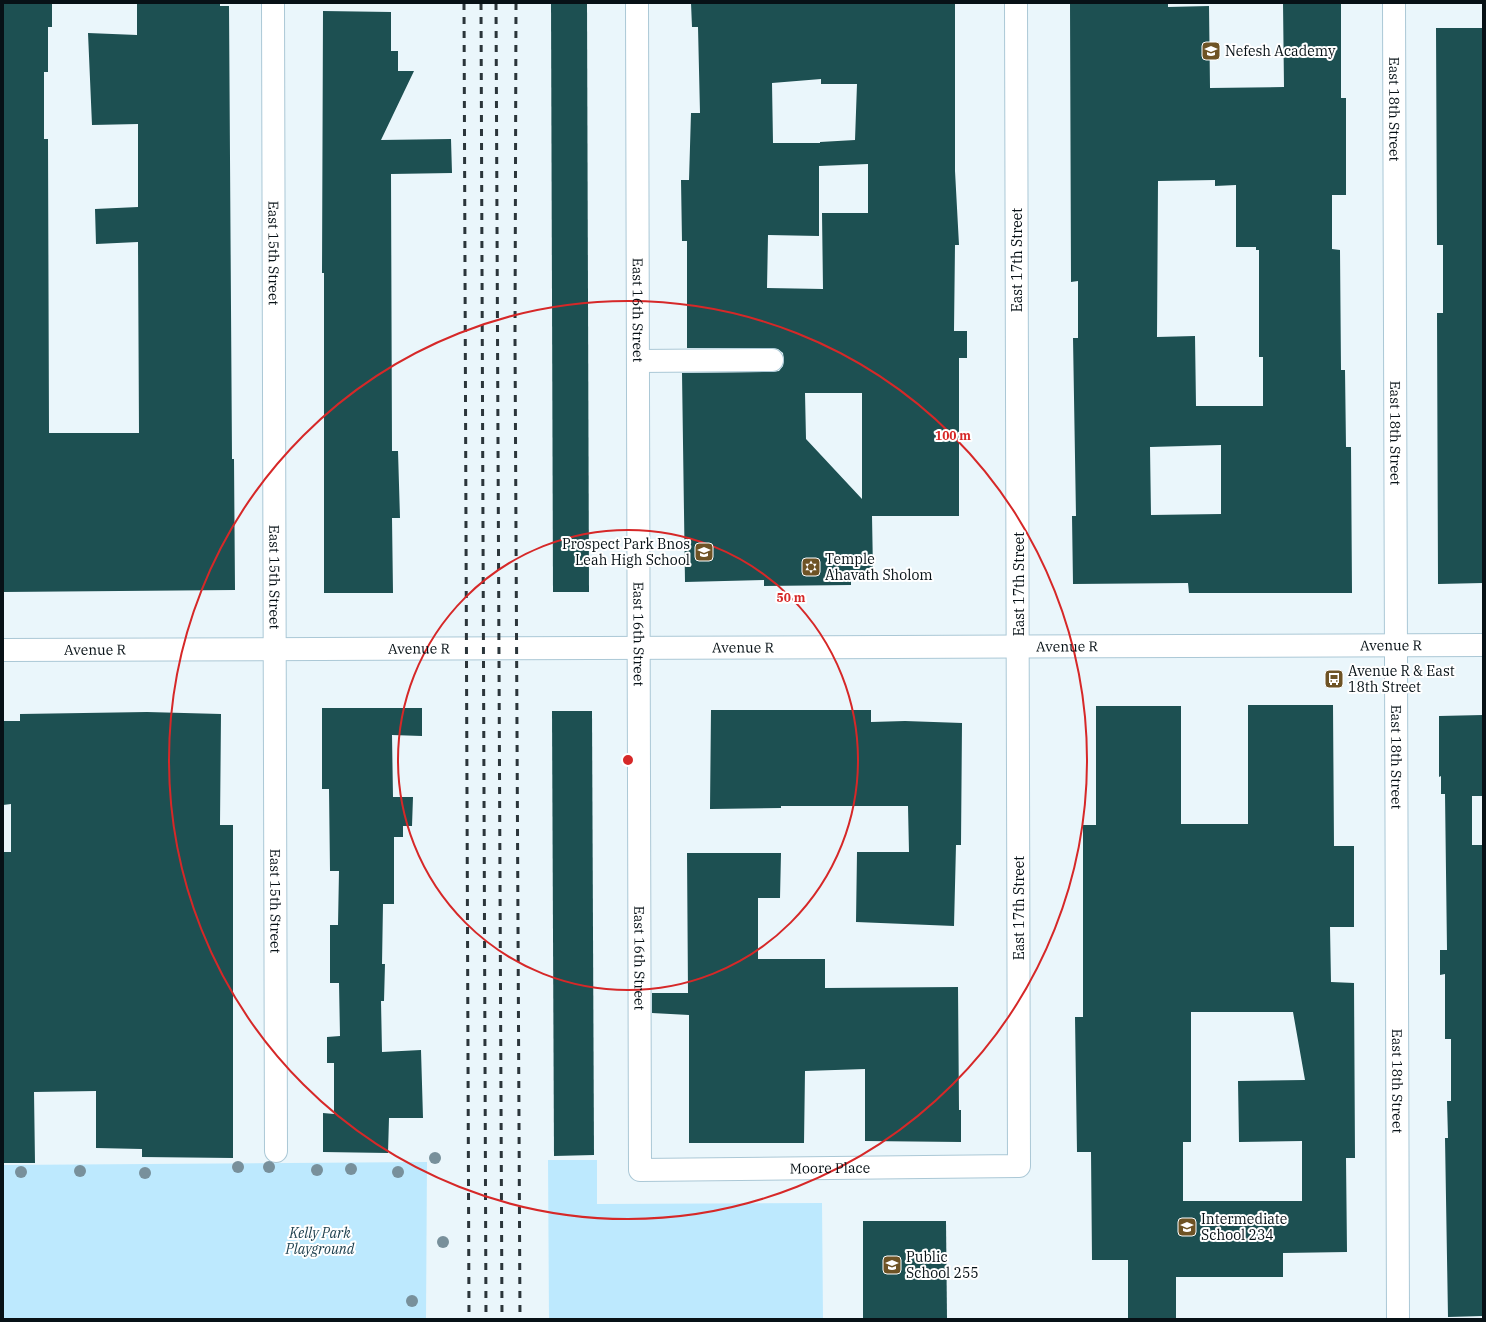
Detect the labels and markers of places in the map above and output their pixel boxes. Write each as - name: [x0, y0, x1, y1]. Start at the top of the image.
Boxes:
- school or university icon: Nefesh Academy: [1200, 40, 1222, 62]
- place label: Nefesh Academy: [1225, 42, 1336, 60]
- place label: Prospect Park Bnos Leah High School: [562, 535, 690, 569]
- school or university icon: Prospect Park Bnos Leah High School: [693, 541, 715, 563]
- place label: Temple Ahavath Sholom: [825, 550, 933, 584]
- synagogue icon: Temple Ahavath Sholom: [800, 556, 822, 578]
- place label: Avenue R & East 18th Street: [1348, 662, 1455, 696]
- bus stop icon: Avenue R & East 18th Street: [1323, 668, 1345, 690]
- centre of rings: [621, 753, 635, 767]
- place label: Intermediate School 234: [1201, 1210, 1287, 1244]
- school or university icon: Intermediate School 234: [1176, 1216, 1198, 1238]
- place label: Public School 255: [906, 1248, 979, 1282]
- school or university icon: Public School 255: [881, 1254, 903, 1276]

